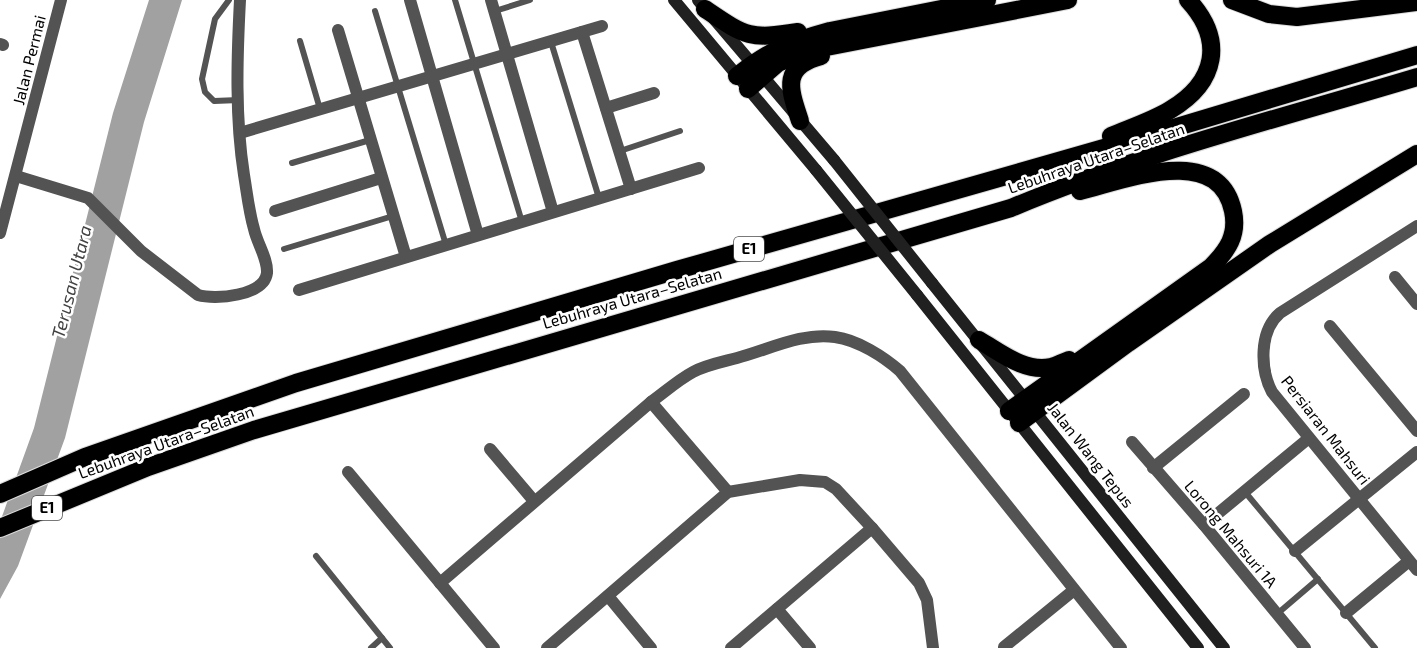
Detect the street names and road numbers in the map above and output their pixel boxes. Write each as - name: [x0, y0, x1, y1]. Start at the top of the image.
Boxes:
- street label: Jalan Permai: [8, 13, 49, 107]
- street label: Lebuhraya Utara–Selatan: [1005, 118, 1187, 197]
- road number: E1: [734, 237, 764, 261]
- street label: Lebuhraya Utara–Selatan: [540, 263, 724, 332]
- street label: Persiaran Mahsuri: [1278, 371, 1375, 488]
- street label: Jalan Wang Tepus: [1044, 398, 1138, 511]
- street label: Lebuhraya Utara–Selatan: [75, 401, 256, 482]
- street label: Lorong Mahsuri 1A: [1181, 476, 1282, 591]
- road number: E1: [32, 496, 62, 520]

